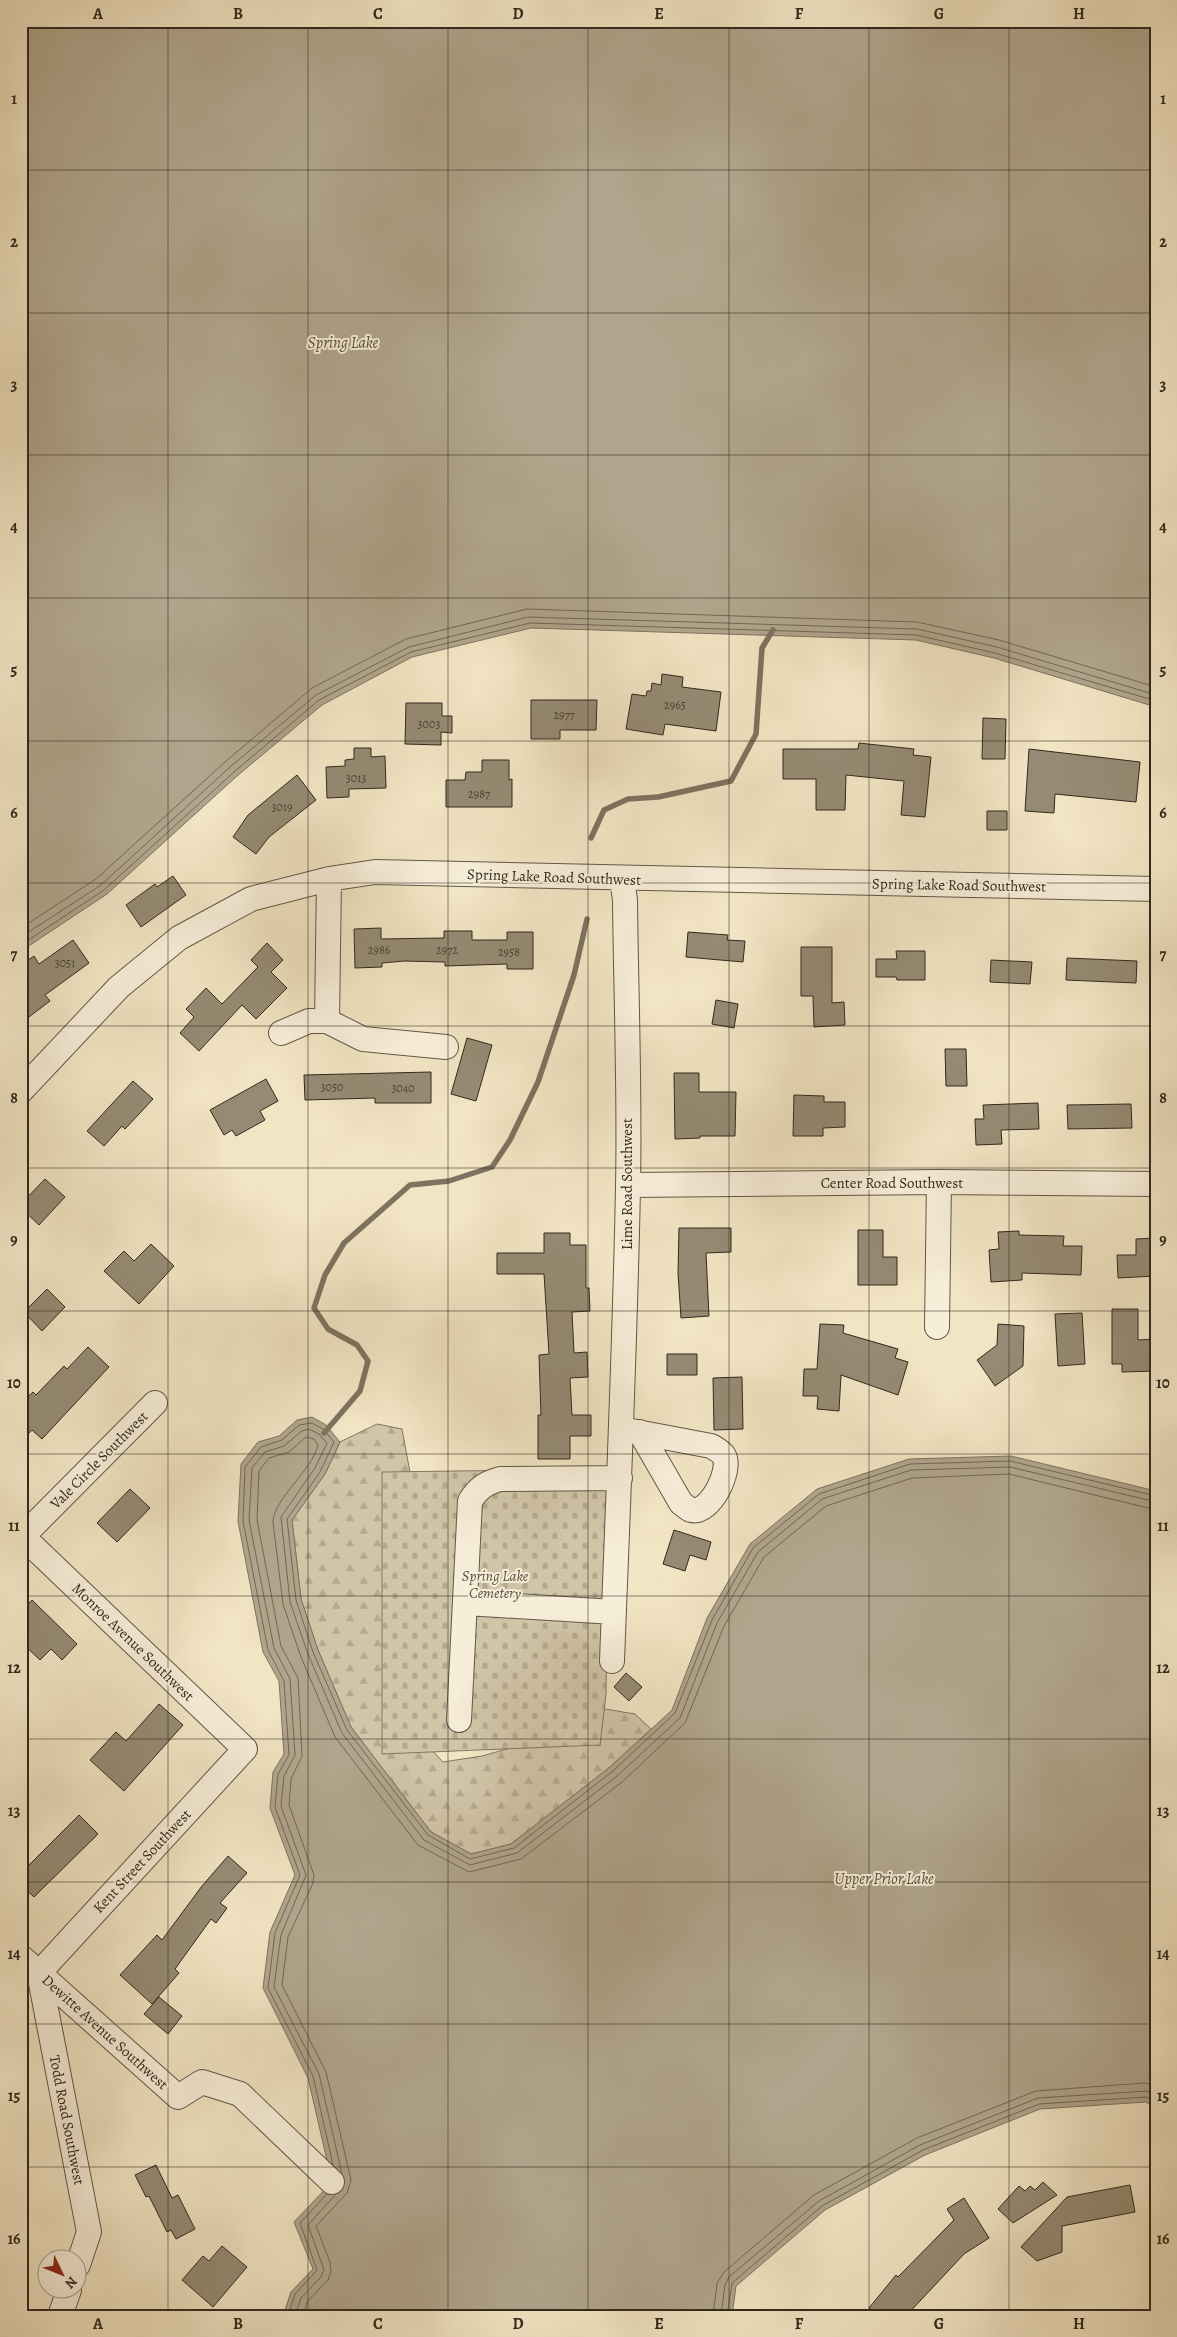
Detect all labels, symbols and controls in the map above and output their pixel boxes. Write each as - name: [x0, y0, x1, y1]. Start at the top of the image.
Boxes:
- text: A: [92, 3, 104, 25]
- text: B: [233, 3, 243, 25]
- text: C: [373, 3, 383, 25]
- text: D: [512, 3, 524, 25]
- text: E: [654, 3, 664, 25]
- text: F: [795, 3, 804, 25]
- text: G: [934, 3, 944, 25]
- text: H: [1073, 3, 1085, 25]
- text: 1: [11, 88, 17, 110]
- text: 1: [1160, 88, 1166, 110]
- text: 2: [10, 231, 18, 253]
- text: 2: [1159, 231, 1167, 253]
- water label: Spring Lake: [308, 332, 379, 354]
- text: 3: [11, 374, 18, 396]
- text: 3: [1160, 374, 1167, 396]
- text: 4: [10, 516, 18, 538]
- text: 4: [1159, 516, 1167, 538]
- text: 5: [11, 659, 18, 681]
- text: 5: [1160, 659, 1167, 681]
- house number: 2965: [664, 697, 686, 713]
- house number: 2977: [553, 707, 576, 723]
- house number: 3003: [418, 716, 440, 732]
- house number: 3013: [346, 770, 366, 786]
- house number: 2987: [468, 786, 491, 802]
- house number: 3019: [272, 799, 292, 815]
- text: 6: [10, 802, 18, 824]
- text: 6: [1159, 802, 1167, 824]
- street label: Spring Lake Road Southwest: [467, 864, 641, 890]
- street label: Spring Lake Road Southwest: [872, 873, 1046, 897]
- house number: 2986: [368, 942, 391, 958]
- house number: 2972: [436, 942, 458, 958]
- text: 7: [11, 944, 18, 966]
- house number: 2958: [498, 944, 520, 960]
- text: 7: [1160, 944, 1167, 966]
- house number: 3051: [55, 955, 75, 971]
- house number: 3050: [321, 1079, 343, 1095]
- house number: 3040: [391, 1080, 415, 1096]
- text: 8: [10, 1087, 18, 1109]
- text: 8: [1159, 1087, 1167, 1109]
- street label: Lime Road Southwest: [617, 1118, 637, 1250]
- street label: Center Road Southwest: [821, 1173, 963, 1193]
- text: 9: [10, 1229, 18, 1251]
- text: 9: [1159, 1229, 1167, 1251]
- text: 10: [7, 1372, 21, 1394]
- text: 10: [1156, 1372, 1170, 1394]
- street label: Vale Circle Southwest: [45, 1407, 152, 1514]
- text: 11: [8, 1515, 20, 1537]
- text: 11: [1157, 1515, 1169, 1537]
- park label: Spring Lake Cemetery: [462, 1566, 529, 1603]
- street label: Monroe Avenue Southwest: [68, 1578, 198, 1706]
- text: 12: [7, 1657, 21, 1679]
- text: 12: [1156, 1657, 1170, 1679]
- text: 13: [8, 1800, 20, 1822]
- text: 13: [1157, 1800, 1169, 1822]
- street label: Kent Street Southwest: [88, 1805, 196, 1917]
- water label: Upper Prior Lake: [834, 1868, 934, 1890]
- text: 14: [7, 1943, 21, 1965]
- text: 14: [1156, 1943, 1170, 1965]
- street label: Dewitte Avenue Southwest: [38, 1970, 172, 2094]
- street label: Todd Road Southwest: [45, 2053, 89, 2187]
- text: 15: [8, 2085, 20, 2107]
- text: 15: [1157, 2085, 1169, 2107]
- text: 16: [7, 2228, 21, 2250]
- text: 16: [1156, 2228, 1170, 2250]
- north arrow: [38, 2250, 88, 2300]
- text: N: [61, 2272, 82, 2293]
- text: A: [92, 2313, 104, 2335]
- text: B: [233, 2313, 243, 2335]
- text: C: [373, 2313, 383, 2335]
- text: D: [512, 2313, 524, 2335]
- text: E: [654, 2313, 664, 2335]
- text: F: [795, 2313, 804, 2335]
- text: G: [934, 2313, 944, 2335]
- text: H: [1073, 2313, 1085, 2335]

